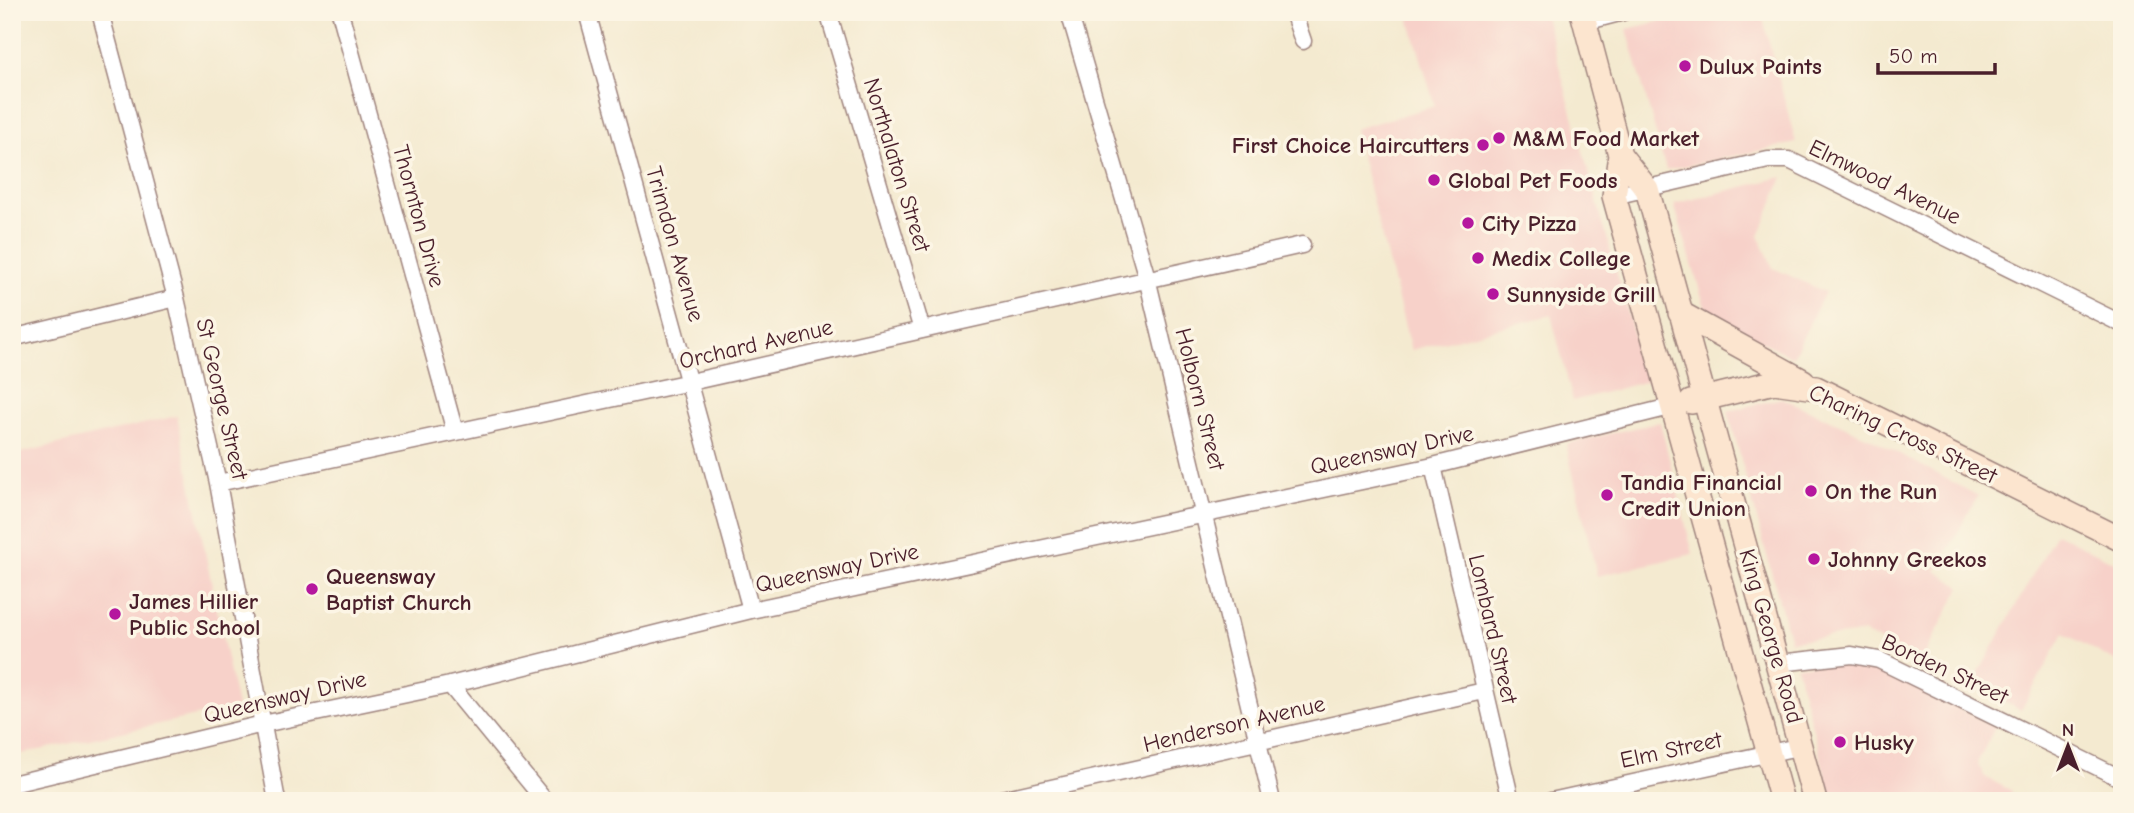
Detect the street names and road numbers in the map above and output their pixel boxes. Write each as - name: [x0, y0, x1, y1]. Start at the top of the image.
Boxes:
- street label: Northalaton Street: [858, 75, 937, 256]
- street label: Elmwood Avenue: [1805, 134, 1965, 230]
- street label: Thornton Drive: [387, 142, 451, 290]
- street label: Trimdon Avenue: [640, 163, 710, 325]
- street label: Orchard Avenue: [677, 313, 835, 375]
- street label: St George Street: [190, 316, 254, 484]
- street label: Holborn Street: [1169, 325, 1231, 474]
- street label: Charing Cross Street: [1805, 379, 2003, 490]
- street label: Queensway Drive: [1308, 420, 1476, 480]
- street label: Queensway Drive: [753, 538, 921, 598]
- street label: King George Road: [1733, 546, 1809, 726]
- street label: Lombard Street: [1463, 552, 1524, 708]
- street label: Borden Street: [1877, 628, 2014, 711]
- street label: Queensway Drive: [201, 665, 369, 729]
- street label: Henderson Avenue: [1140, 690, 1328, 758]
- street label: Elm Street: [1618, 726, 1726, 774]

